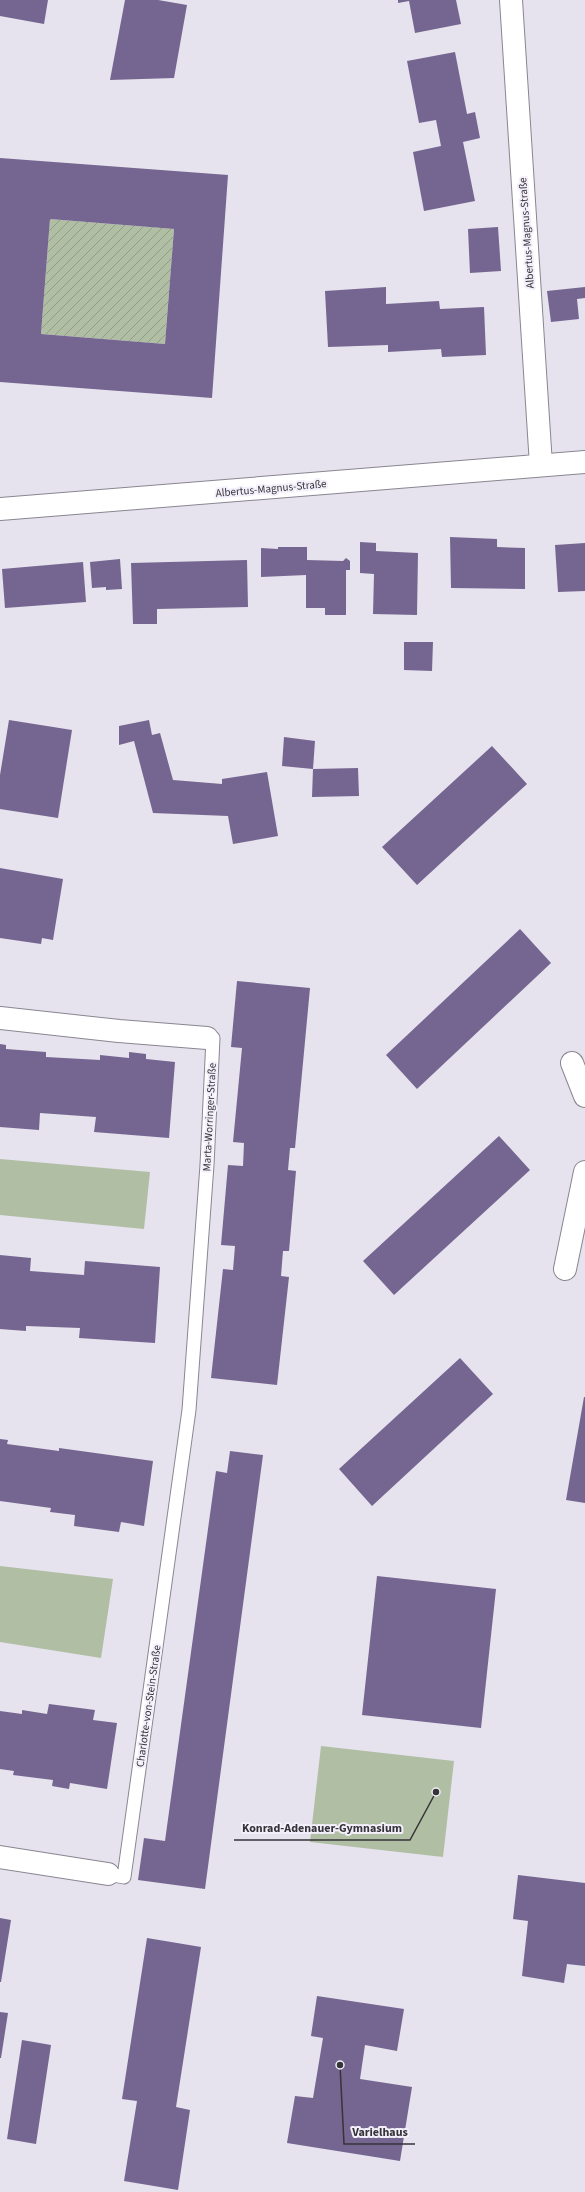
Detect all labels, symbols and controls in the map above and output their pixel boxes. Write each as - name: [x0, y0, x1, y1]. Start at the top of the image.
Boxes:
- street label: Albertus-Magnus-Straße: [515, 176, 538, 289]
- street label: Albertus-Magnus-Straße: [215, 476, 328, 501]
- street label: Marta-Worringer-Straße: [199, 1062, 220, 1172]
- street label: Charlotte-von-Stein-Straße: [132, 1643, 165, 1768]
- callout: Konrad-Adenauer-Gymnasium: [234, 1816, 410, 1840]
- text: Konrad-Adenauer-Gymnasium: [242, 1820, 402, 1837]
- callout: Varielhaus: [344, 2120, 415, 2144]
- text: Varielhaus: [351, 2124, 408, 2141]

